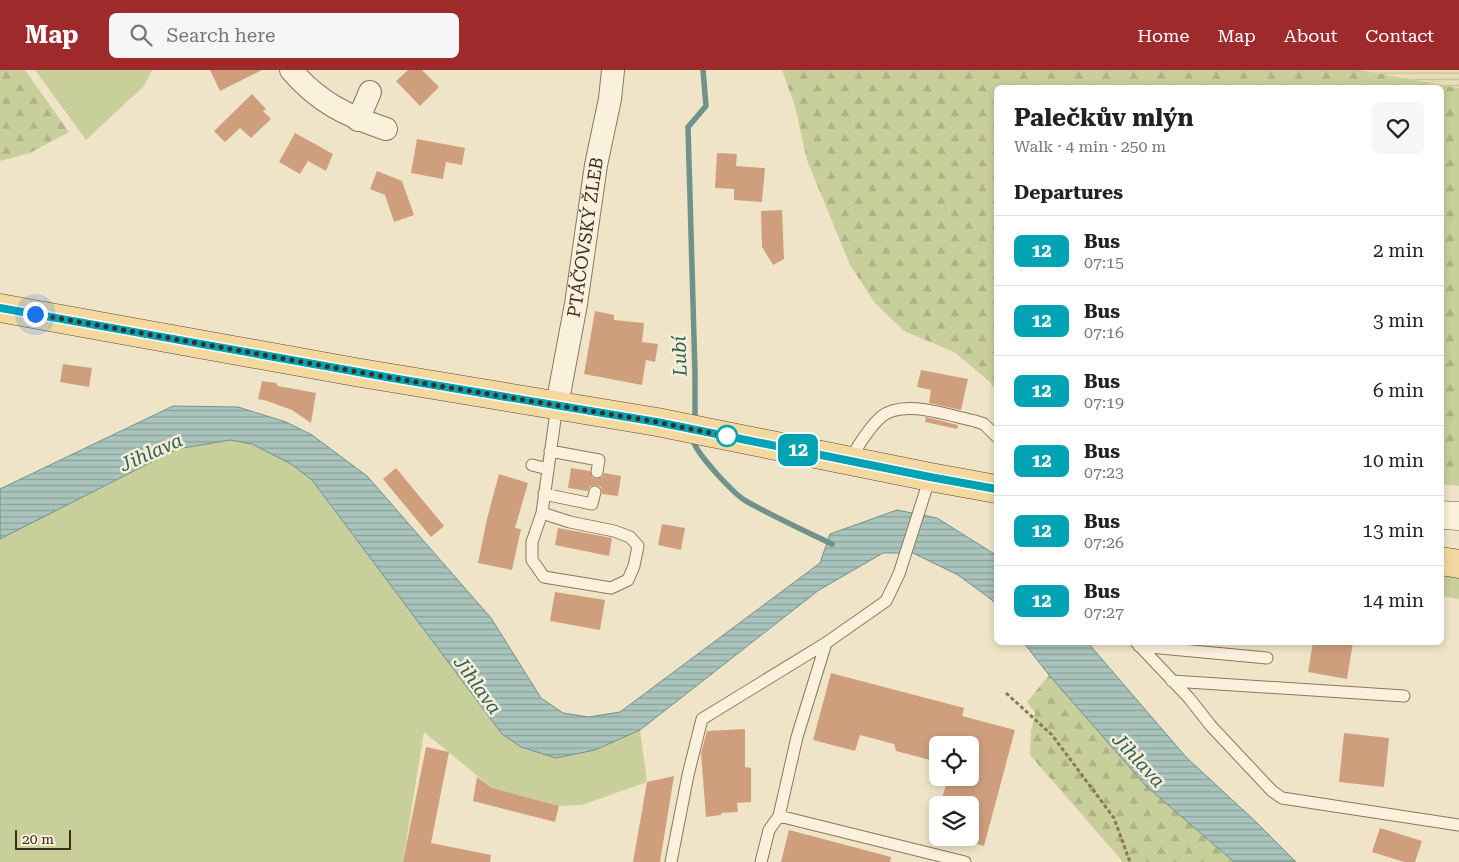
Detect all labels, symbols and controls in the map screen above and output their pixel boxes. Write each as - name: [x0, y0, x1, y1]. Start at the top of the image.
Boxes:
- search box: [109, 13, 459, 58]
- text: Map: [25, 21, 79, 49]
- icon: search: [127, 21, 155, 49]
- text: Search here: [167, 24, 275, 47]
- text: Home: [1137, 25, 1189, 46]
- text: Map: [1217, 25, 1256, 46]
- text: About: [1284, 25, 1337, 46]
- text: Contact: [1365, 25, 1434, 46]
- button: heart: [1372, 102, 1424, 154]
- text: Palečkův mlýn: [1014, 104, 1194, 132]
- text: Walk · 4 min · 250 m: [1014, 137, 1166, 156]
- street label: PTÁČOVSKÝ ŽLEB: [563, 155, 607, 319]
- text: Departures: [1014, 181, 1123, 204]
- text: Bus: [1084, 230, 1120, 253]
- text: 2 min: [1373, 239, 1424, 262]
- text: 12: [1031, 240, 1052, 261]
- text: 07:15: [1084, 253, 1124, 272]
- text: Bus: [1084, 300, 1120, 323]
- your location: [23, 302, 48, 327]
- text: 3 min: [1373, 309, 1424, 332]
- text: 12: [1031, 310, 1052, 331]
- text: 07:16: [1084, 323, 1124, 342]
- water label: Lubí: [667, 334, 692, 378]
- text: Bus: [1084, 370, 1120, 393]
- text: 6 min: [1373, 379, 1424, 402]
- text: 12: [1031, 380, 1052, 401]
- text: 07:19: [1084, 393, 1124, 412]
- unlabelled marker: [716, 425, 738, 447]
- water label: Jihlava: [115, 428, 186, 477]
- line badge: 12: [776, 434, 820, 466]
- text: 12: [788, 439, 808, 460]
- text: Bus: [1084, 440, 1120, 463]
- text: 10 min: [1362, 449, 1424, 472]
- text: 12: [1031, 450, 1052, 471]
- text: 07:23: [1084, 463, 1124, 482]
- text: Bus: [1084, 510, 1120, 533]
- text: 13 min: [1362, 519, 1424, 542]
- text: 12: [1031, 520, 1052, 541]
- text: 07:26: [1084, 533, 1124, 552]
- text: Bus: [1084, 580, 1120, 603]
- text: 14 min: [1362, 589, 1424, 612]
- text: 12: [1031, 590, 1052, 611]
- text: 07:27: [1084, 603, 1124, 622]
- water label: Jihlava: [448, 651, 506, 719]
- water label: Jihlava: [1107, 728, 1170, 792]
- map controls: [929, 736, 979, 846]
- button: locate: [929, 736, 979, 786]
- button: layers: [929, 796, 979, 846]
- scale bar: [15, 827, 71, 850]
- text: 20 m: [22, 831, 54, 847]

